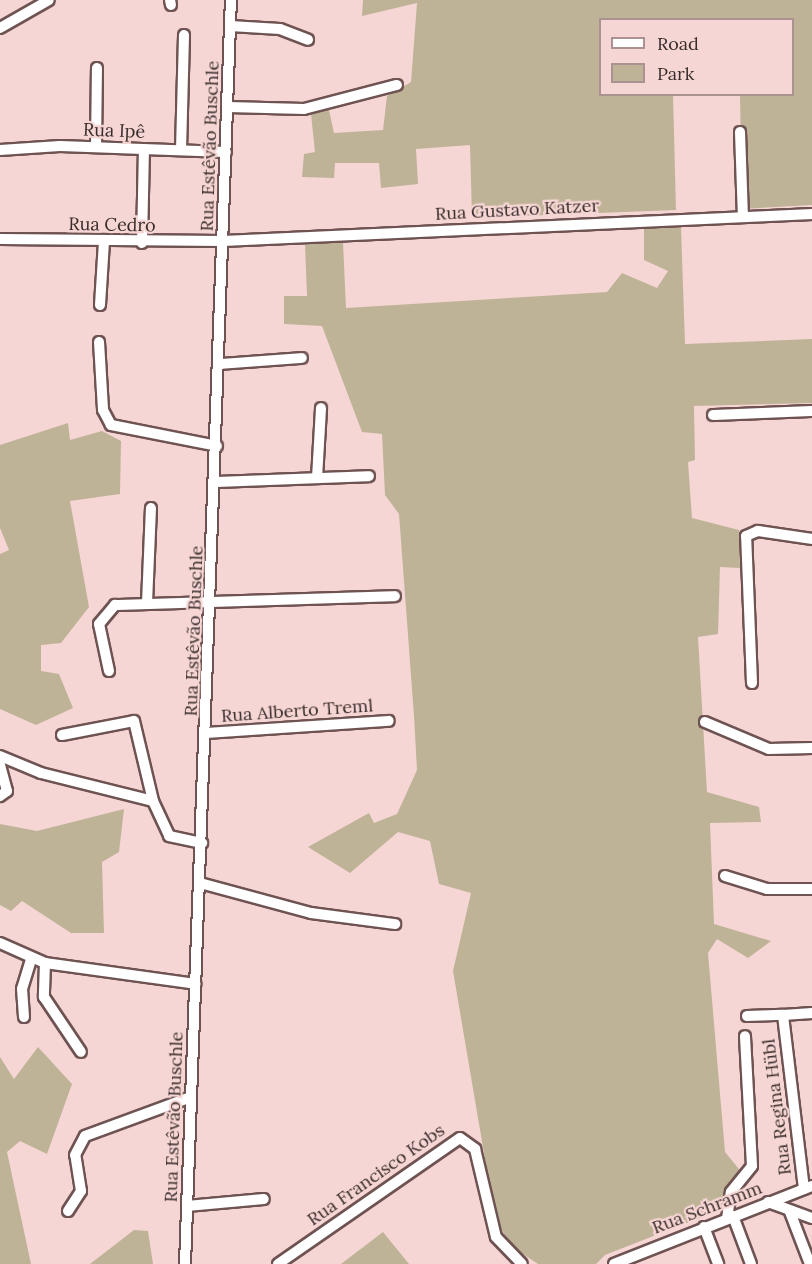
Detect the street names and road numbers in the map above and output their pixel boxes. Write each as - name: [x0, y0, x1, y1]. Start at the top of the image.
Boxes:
- street label: Rua Estêvão Buschle: [196, 60, 224, 232]
- street label: Rua Ipê: [82, 119, 146, 143]
- street label: Rua Gustavo Katzer: [434, 195, 600, 225]
- street label: Rua Cedro: [68, 213, 156, 237]
- street label: Rua Estêvão Buschle: [180, 545, 208, 717]
- street label: Rua Alberto Treml: [220, 695, 374, 727]
- street label: Rua Estêvão Buschle: [160, 1031, 188, 1203]
- street label: Rua Regina Hübl: [758, 1038, 796, 1176]
- street label: Rua Francisco Kobs: [303, 1119, 449, 1231]
- street label: Rua Schramm: [649, 1177, 765, 1239]

